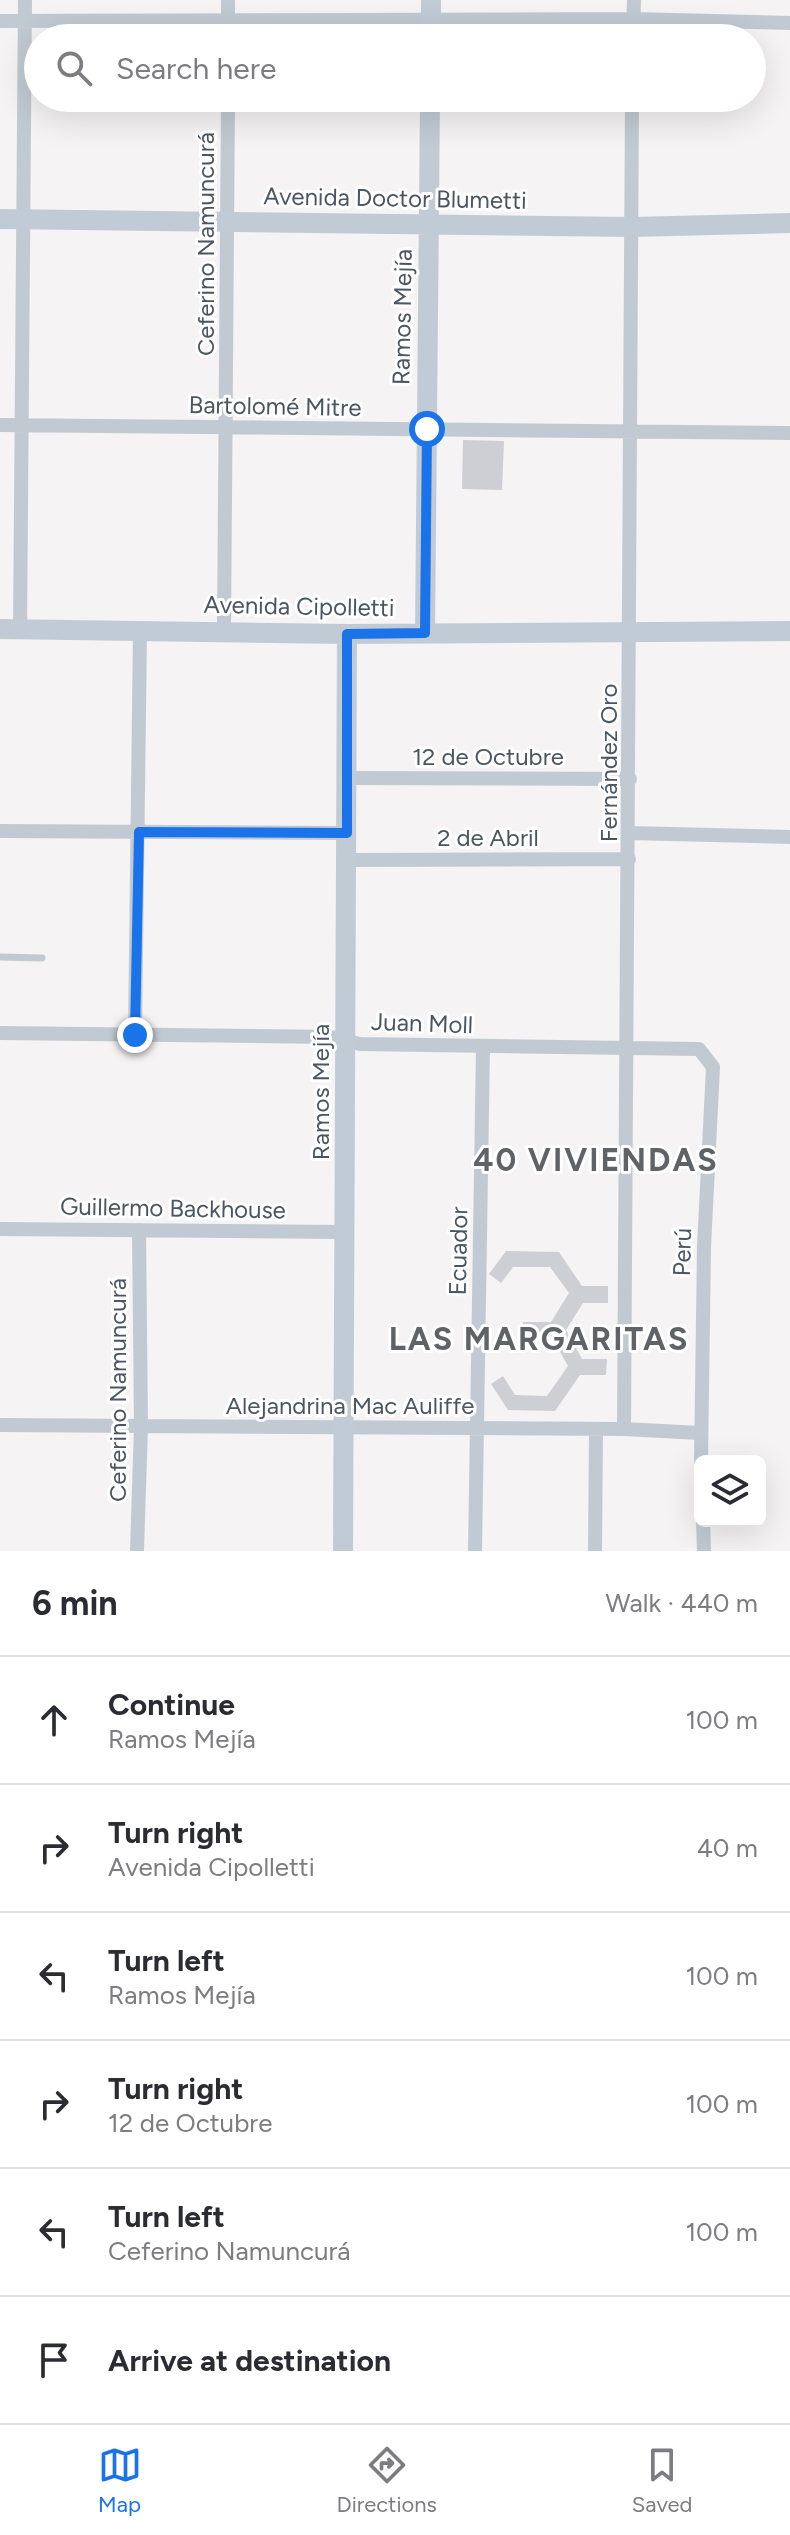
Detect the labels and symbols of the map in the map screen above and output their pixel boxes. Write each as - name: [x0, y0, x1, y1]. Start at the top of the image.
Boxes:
- street label: Ceferino Namuncurá: [191, 132, 220, 356]
- street label: Avenida Doctor Blumetti: [263, 181, 527, 215]
- street label: Ramos Mejía: [386, 249, 418, 385]
- street label: Bartolomé Mitre: [188, 390, 362, 422]
- route start: [409, 411, 445, 447]
- street label: Avenida Cipolletti: [203, 590, 395, 622]
- street label: Fernández Oro: [594, 684, 623, 842]
- street label: 12 de Octubre: [412, 742, 564, 771]
- street label: 2 de Abril: [437, 823, 539, 852]
- street label: Juan Moll: [370, 1007, 474, 1039]
- route end: [117, 1017, 153, 1053]
- street label: Ramos Mejía: [306, 1024, 335, 1160]
- district label: 40 VIVIENDAS: [473, 1141, 719, 1179]
- street label: Guillermo Backhouse: [60, 1192, 286, 1224]
- street label: Ecuador: [443, 1206, 473, 1296]
- street label: Perú: [667, 1227, 697, 1277]
- street label: Ceferino Namuncurá: [103, 1278, 132, 1502]
- district label: LAS MARGARITAS: [389, 1320, 689, 1358]
- street label: Alejandrina Mac Auliffe: [226, 1391, 474, 1420]

